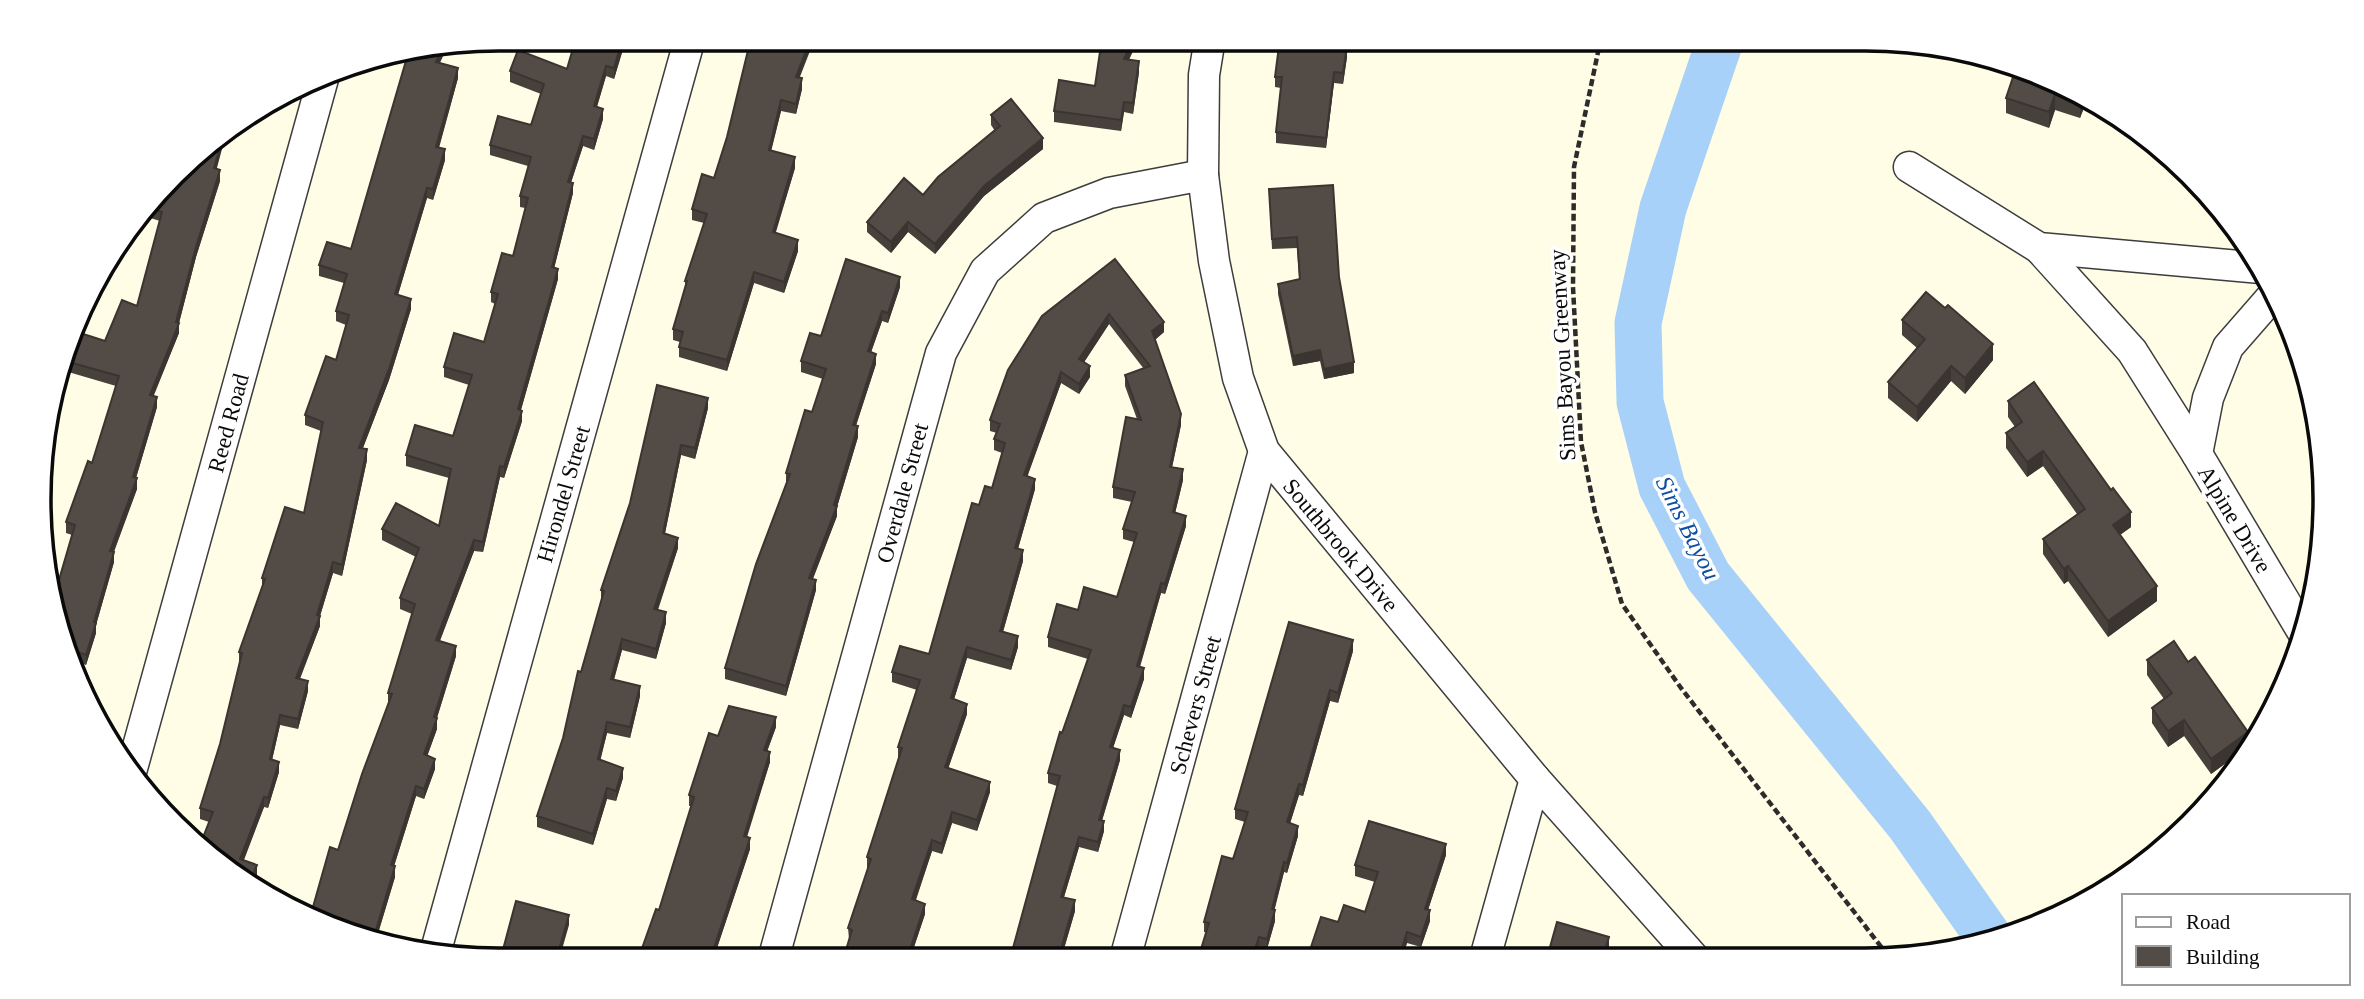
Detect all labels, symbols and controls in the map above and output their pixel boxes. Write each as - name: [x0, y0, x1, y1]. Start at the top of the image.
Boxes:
- street label: Sims Bayou Greenway: [1544, 248, 1581, 462]
- street label: Reed Road: [203, 370, 254, 475]
- street label: Overdale Street: [872, 420, 933, 566]
- street label: Hirondel Street: [532, 422, 595, 565]
- street label: Alpine Drive: [2193, 461, 2276, 577]
- water label: Sims Bayou: [1651, 472, 1725, 584]
- street label: Southbrook Drive: [1278, 474, 1403, 617]
- street label: Schevers Street: [1165, 633, 1226, 777]
- legend: [2122, 894, 2350, 985]
- text: Road: [2186, 910, 2231, 934]
- text: Building: [2186, 945, 2260, 969]

